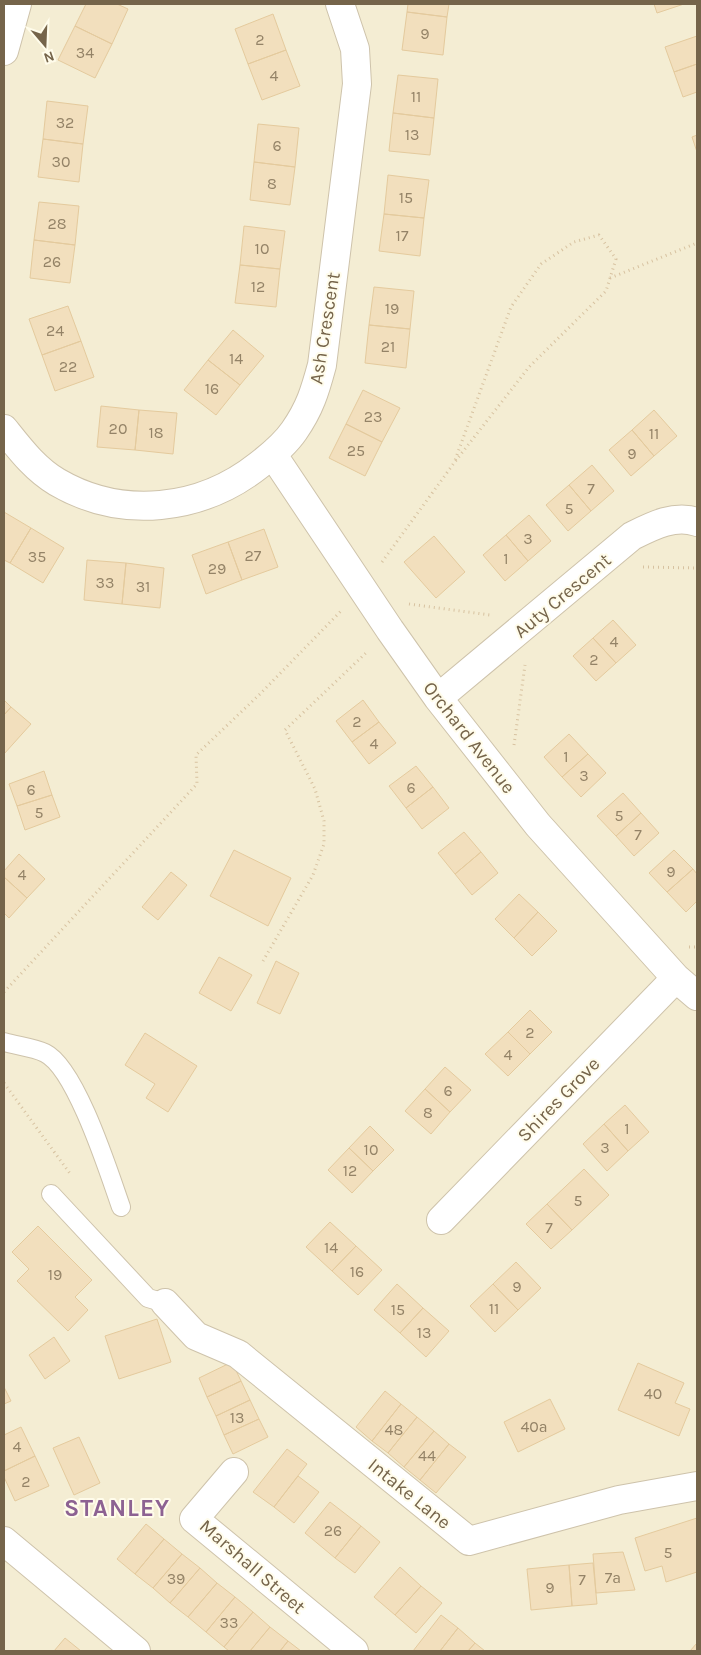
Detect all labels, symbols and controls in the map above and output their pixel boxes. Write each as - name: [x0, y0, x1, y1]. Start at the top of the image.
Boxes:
- north arrow: [20, 20, 70, 70]
- house number: 9: [420, 24, 430, 43]
- house number: 2: [255, 30, 265, 49]
- house number: 34: [76, 43, 94, 62]
- text: N: [42, 47, 57, 66]
- house number: 4: [270, 66, 279, 85]
- house number: 11: [411, 87, 421, 106]
- house number: 32: [56, 113, 74, 132]
- house number: 13: [405, 125, 419, 144]
- house number: 6: [272, 136, 282, 155]
- house number: 30: [52, 152, 70, 171]
- house number: 8: [267, 174, 277, 193]
- house number: 15: [399, 188, 413, 207]
- house number: 28: [47, 214, 67, 233]
- house number: 17: [396, 226, 409, 245]
- house number: 10: [255, 239, 269, 258]
- house number: 26: [43, 252, 61, 271]
- street label: Ash Crescent: [305, 270, 345, 386]
- house number: 12: [251, 277, 265, 296]
- house number: 19: [385, 299, 399, 318]
- house number: 24: [46, 321, 64, 340]
- house number: 21: [381, 337, 395, 356]
- house number: 14: [229, 349, 243, 368]
- house number: 22: [59, 357, 77, 376]
- house number: 16: [205, 379, 219, 398]
- house number: 23: [364, 407, 382, 426]
- house number: 20: [109, 419, 127, 438]
- house number: 18: [148, 423, 164, 442]
- house number: 11: [649, 424, 659, 443]
- house number: 25: [347, 441, 365, 460]
- house number: 9: [627, 444, 637, 463]
- house number: 7: [587, 479, 595, 498]
- house number: 5: [564, 499, 574, 518]
- house number: 3: [523, 529, 533, 548]
- house number: 27: [245, 546, 262, 565]
- house number: 35: [28, 547, 46, 566]
- house number: 1: [503, 549, 509, 568]
- street label: Auty Crescent: [510, 549, 615, 643]
- house number: 29: [208, 559, 226, 578]
- house number: 33: [96, 573, 114, 592]
- house number: 31: [136, 577, 150, 596]
- house number: 4: [610, 632, 619, 651]
- house number: 2: [589, 650, 599, 669]
- street label: Orchard Avenue: [419, 677, 520, 798]
- house number: 2: [352, 712, 362, 731]
- house number: 4: [370, 734, 379, 753]
- house number: 1: [563, 747, 569, 766]
- house number: 3: [579, 766, 589, 785]
- house number: 6: [406, 778, 416, 797]
- house number: 6: [26, 780, 36, 799]
- house number: 5: [34, 803, 44, 822]
- house number: 5: [614, 806, 624, 825]
- house number: 7: [634, 825, 642, 844]
- house number: 9: [666, 862, 676, 881]
- house number: 4: [18, 865, 27, 884]
- house number: 2: [525, 1023, 535, 1042]
- house number: 4: [504, 1045, 513, 1064]
- street label: Shires Grove: [513, 1053, 604, 1146]
- house number: 6: [443, 1081, 453, 1100]
- house number: 8: [423, 1103, 433, 1122]
- house number: 1: [624, 1119, 630, 1138]
- house number: 3: [600, 1138, 610, 1157]
- house number: 10: [364, 1140, 378, 1159]
- house number: 12: [343, 1161, 357, 1180]
- house number: 5: [573, 1191, 583, 1210]
- house number: 7: [545, 1218, 553, 1237]
- house number: 14: [324, 1238, 338, 1257]
- house number: 16: [350, 1262, 364, 1281]
- house number: 19: [48, 1265, 62, 1284]
- house number: 9: [512, 1277, 522, 1296]
- house number: 11: [489, 1299, 499, 1318]
- house number: 15: [391, 1300, 405, 1319]
- house number: 13: [417, 1323, 431, 1342]
- house number: 40: [644, 1384, 662, 1403]
- house number: 13: [230, 1408, 244, 1427]
- house number: 40a: [520, 1417, 548, 1436]
- house number: 48: [385, 1420, 403, 1439]
- house number: 4: [13, 1437, 22, 1456]
- house number: 44: [418, 1446, 436, 1465]
- street label: Intake Lane: [364, 1454, 455, 1534]
- house number: 2: [21, 1472, 31, 1491]
- district label: STANLEY: [64, 1494, 170, 1522]
- street label: Marshall Street: [195, 1515, 310, 1619]
- house number: 26: [324, 1521, 342, 1540]
- house number: 5: [663, 1543, 673, 1562]
- house number: 7a: [605, 1568, 621, 1587]
- house number: 39: [167, 1569, 185, 1588]
- house number: 7: [578, 1570, 586, 1589]
- house number: 9: [545, 1578, 555, 1597]
- house number: 33: [220, 1613, 238, 1632]

